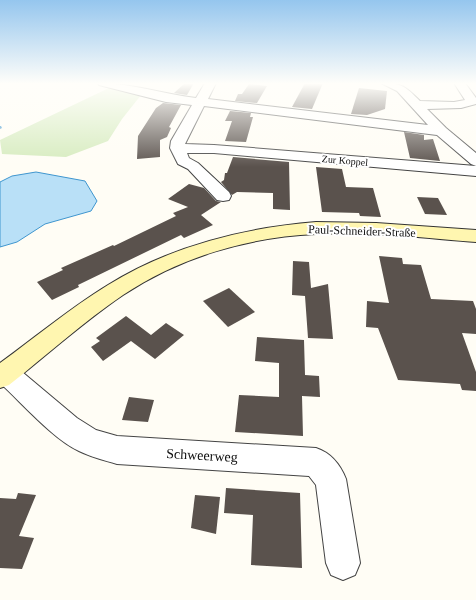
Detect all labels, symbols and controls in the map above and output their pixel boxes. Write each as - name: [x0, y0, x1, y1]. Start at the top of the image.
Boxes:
- street label: Zur Koppel: [321, 153, 369, 168]
- street label: Paul-Schneider-Straße: [308, 222, 416, 240]
- street label: Schweerweg: [166, 446, 238, 465]

